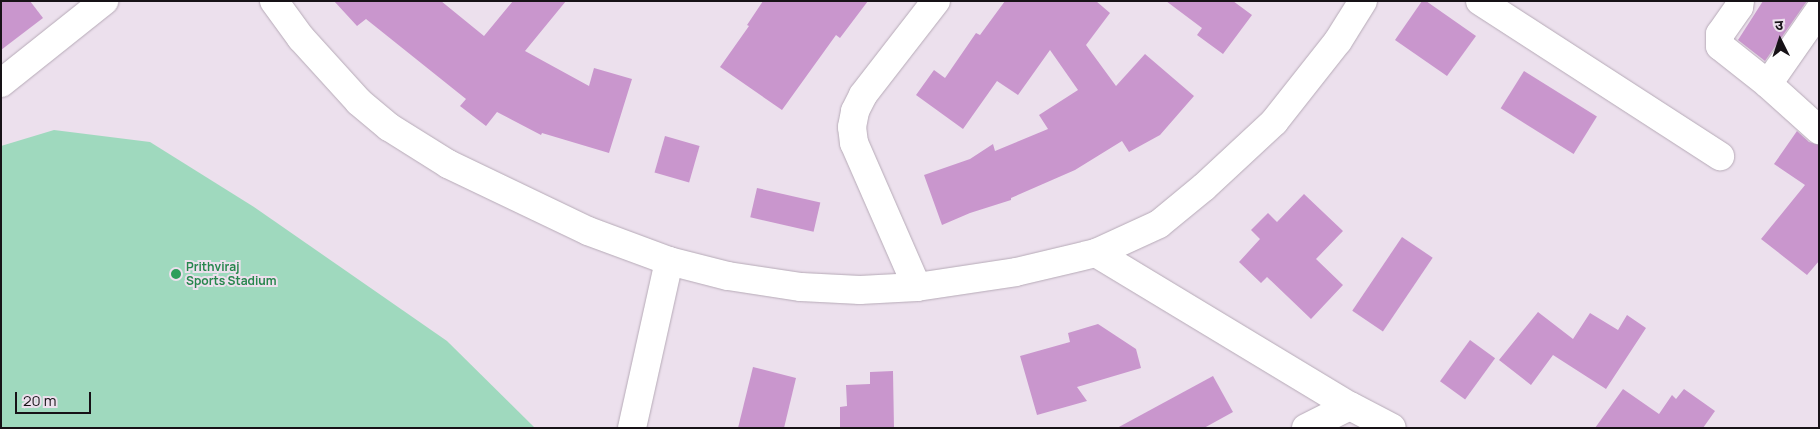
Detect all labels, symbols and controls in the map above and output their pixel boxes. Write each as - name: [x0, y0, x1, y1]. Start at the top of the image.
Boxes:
- north arrow: [1755, 15, 1805, 65]
- text: उ: [1774, 15, 1784, 34]
- place label: Prithviraj Sports Stadium: [186, 260, 277, 288]
- marker: Prithviraj Sports Stadium: [170, 268, 182, 280]
- scale bar: [18, 382, 94, 414]
- text: 20 m: [23, 390, 56, 411]

